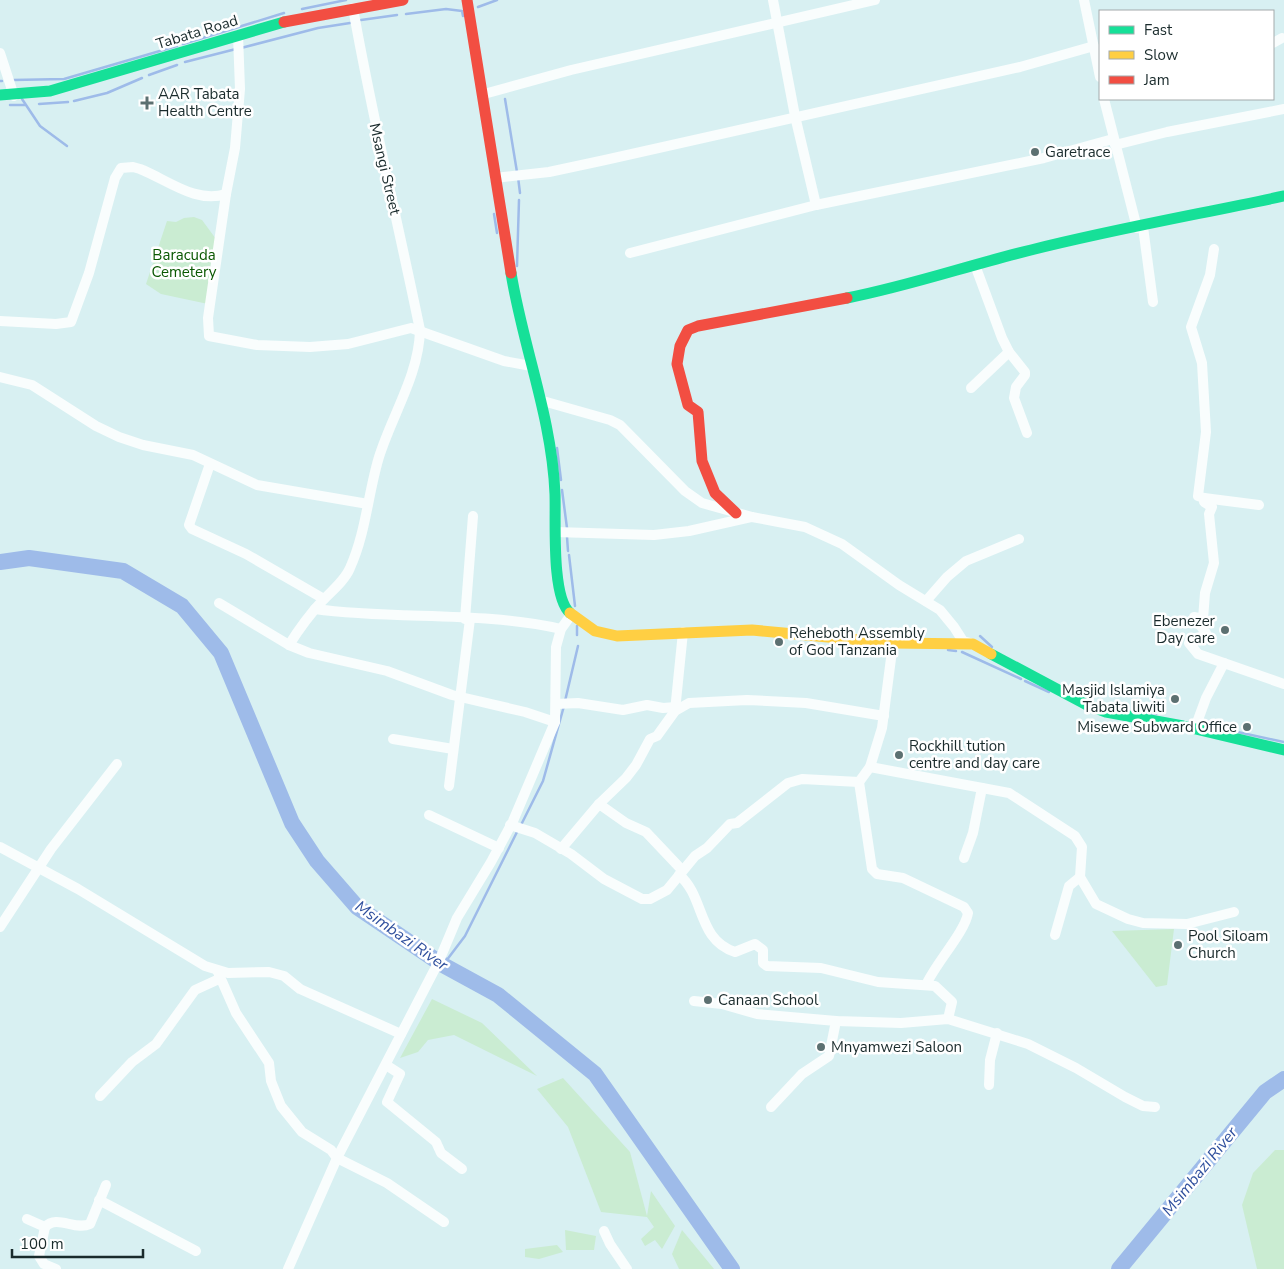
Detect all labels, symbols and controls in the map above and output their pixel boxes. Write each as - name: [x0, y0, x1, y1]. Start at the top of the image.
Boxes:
- street label: Tabata Road: [154, 10, 240, 54]
- legend: [1099, 10, 1274, 100]
- text: Fast: [1144, 20, 1173, 40]
- text: Slow: [1144, 45, 1179, 65]
- text: Jam: [1143, 70, 1170, 90]
- place label: AAR Tabata Health Centre: [158, 84, 252, 121]
- marker: AAR Tabata Health Centre: [140, 96, 154, 110]
- street label: Msangi Street: [365, 121, 405, 218]
- place label: Garetrace: [1045, 142, 1110, 162]
- marker: Garetrace: [1029, 146, 1041, 158]
- park label: Baracuda Cemetery: [151, 245, 217, 282]
- place label: Ebenezer Day care: [1153, 611, 1216, 648]
- place label: Reheboth Assembly of God Tanzania: [789, 623, 925, 660]
- marker: Ebenezer Day care: [1219, 624, 1231, 636]
- marker: Reheboth Assembly of God Tanzania: [773, 636, 785, 648]
- place label: Masjid Islamiya Tabata liwiti: [1062, 680, 1165, 717]
- marker: Masjid Islamiya Tabata liwiti: [1169, 693, 1181, 705]
- place label: Misewe Subward Office: [1077, 717, 1237, 737]
- marker: Misewe Subward Office: [1241, 721, 1253, 733]
- place label: Rockhill tution centre and day care: [909, 736, 1040, 773]
- marker: Rockhill tution centre and day care: [893, 749, 905, 761]
- water label: Msimbazi River: [351, 896, 453, 977]
- place label: Pool Siloam Church: [1188, 926, 1268, 963]
- marker: Pool Siloam Church: [1172, 939, 1184, 951]
- place label: Canaan School: [718, 990, 819, 1010]
- marker: Canaan School: [702, 994, 714, 1006]
- place label: Mnyamwezi Saloon: [831, 1037, 962, 1057]
- marker: Mnyamwezi Saloon: [815, 1041, 827, 1053]
- water label: Msimbazi River: [1157, 1122, 1243, 1221]
- scale bar: [12, 1226, 144, 1258]
- text: 100 m: [20, 1234, 64, 1254]

